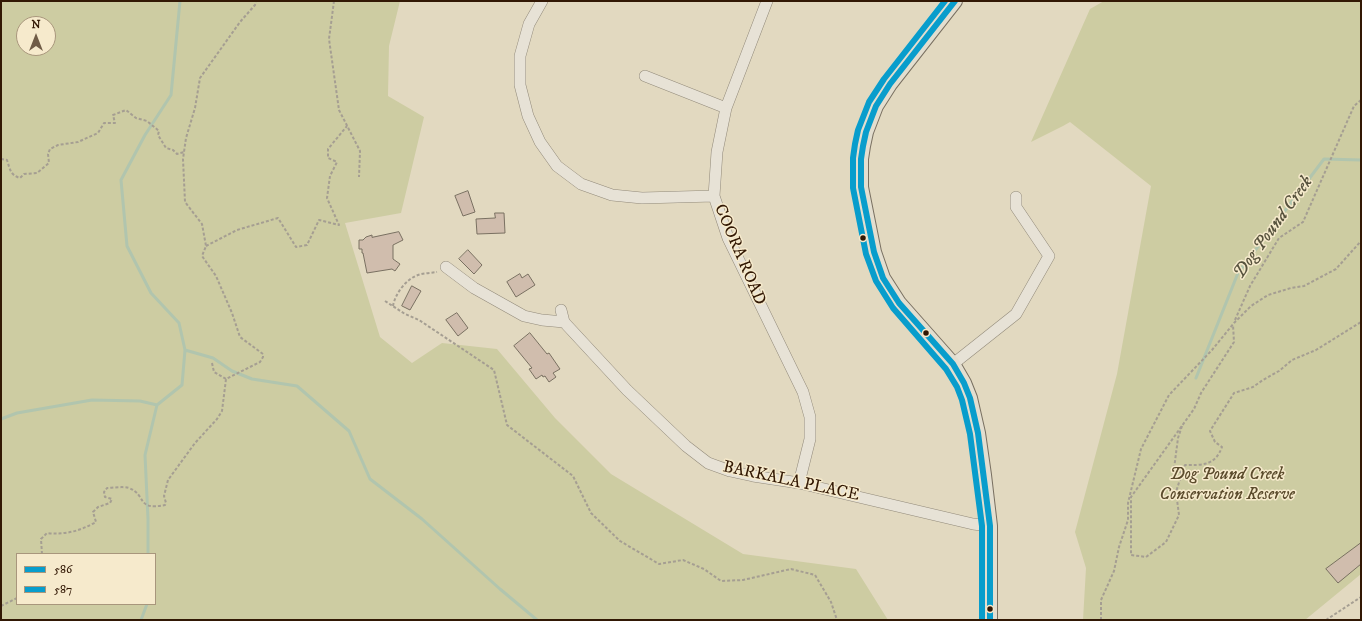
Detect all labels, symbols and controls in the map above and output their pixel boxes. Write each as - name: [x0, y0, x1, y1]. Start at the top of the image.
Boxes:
- north arrow: [16, 16, 56, 56]
- text: N: [31, 18, 41, 32]
- water label: Dog Pound Creek: [1230, 172, 1318, 284]
- street label: COORA ROAD: [709, 202, 769, 308]
- unlabelled marker: [858, 233, 868, 243]
- unlabelled marker: [921, 328, 931, 338]
- street label: BARKALA PLACE: [721, 458, 861, 506]
- park label: Dog Pound Creek Conservation Reserve: [1159, 465, 1295, 505]
- legend: [16, 553, 156, 605]
- text: 586: [54, 562, 72, 577]
- text: 587: [54, 582, 72, 597]
- unlabelled marker: [985, 604, 995, 614]

